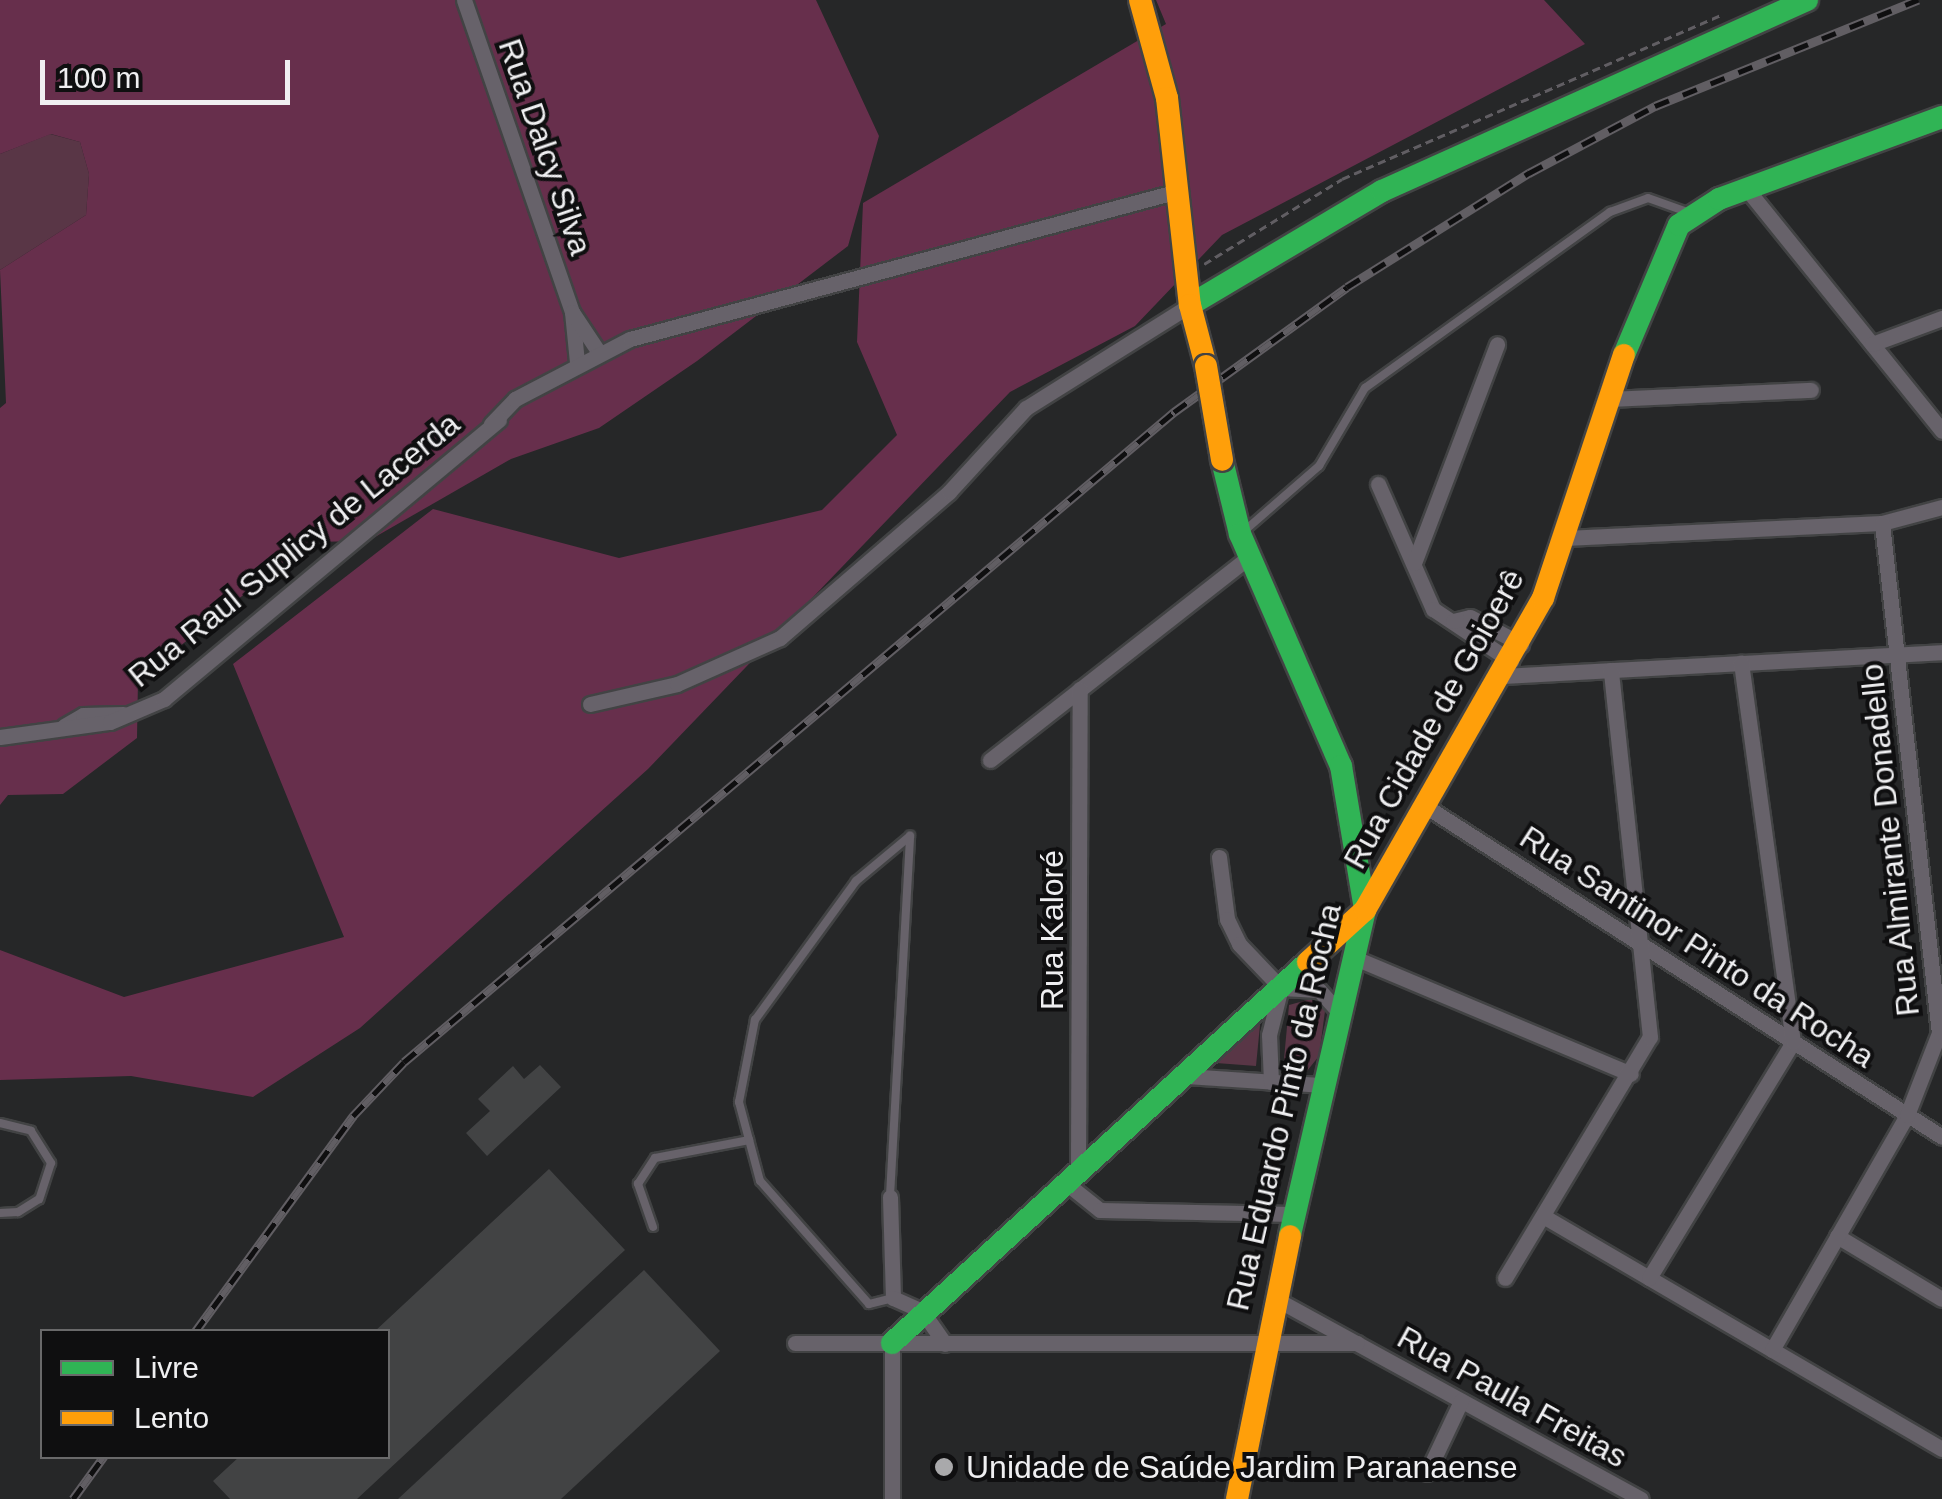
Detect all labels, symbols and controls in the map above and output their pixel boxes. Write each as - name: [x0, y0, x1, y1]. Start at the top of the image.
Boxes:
- street label: Rua Dalcy Silva: [490, 34, 600, 260]
- scale bar: [45, 40, 295, 102]
- text: 100 m: [57, 61, 140, 94]
- street label: Rua Raul Suplicy de Lacerda: [121, 405, 467, 695]
- street label: Rua Cidade de Goioerê: [1336, 563, 1532, 875]
- street label: Rua Almirante Donadello: [1852, 661, 1928, 1019]
- street label: Rua Santinor Pinto da Rocha: [1513, 818, 1881, 1076]
- street label: Rua Kaloré: [1033, 850, 1071, 1010]
- street label: Rua Eduardo Pinto da Rocha: [1218, 900, 1350, 1314]
- street label: Rua Paula Freitas: [1391, 1318, 1633, 1476]
- legend: [40, 1329, 390, 1459]
- text: Livre: [134, 1351, 199, 1384]
- text: Lento: [134, 1401, 209, 1434]
- place label: Unidade de Saúde Jardim Paranaense: [966, 1448, 1517, 1486]
- marker: Unidade de Saúde Jardim Paranaense: [931, 1454, 957, 1480]

